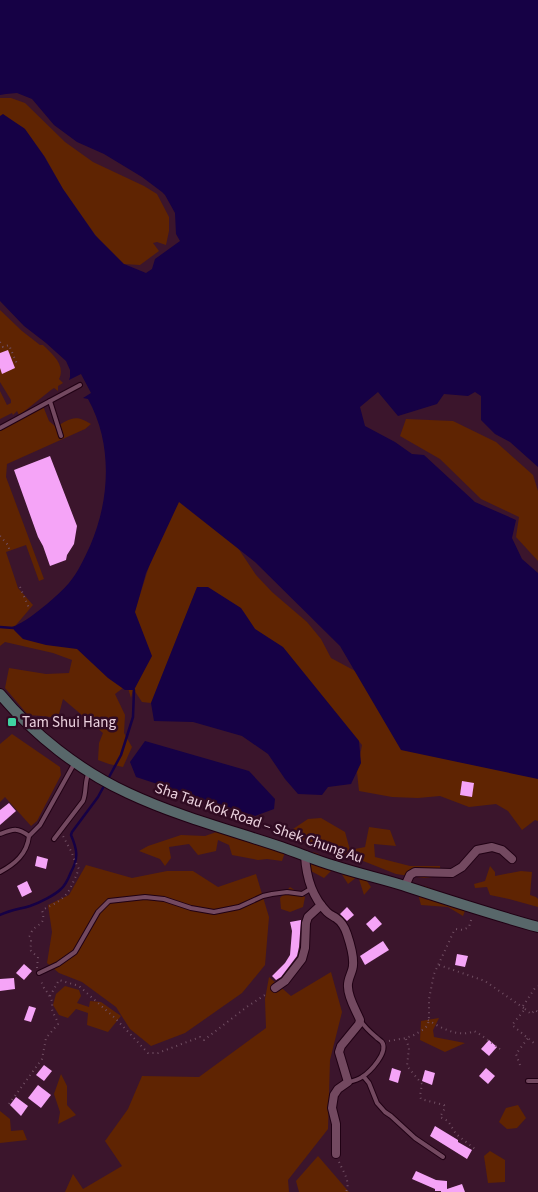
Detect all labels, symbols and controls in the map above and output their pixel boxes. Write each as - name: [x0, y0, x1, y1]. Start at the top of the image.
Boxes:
- place label: Tam Shui Hang: [22, 712, 117, 733]
- marker: Tam Shui Hang: [6, 716, 18, 728]
- street label: Sha Tau Kok Road – Shek Chung Au: [152, 777, 366, 869]

